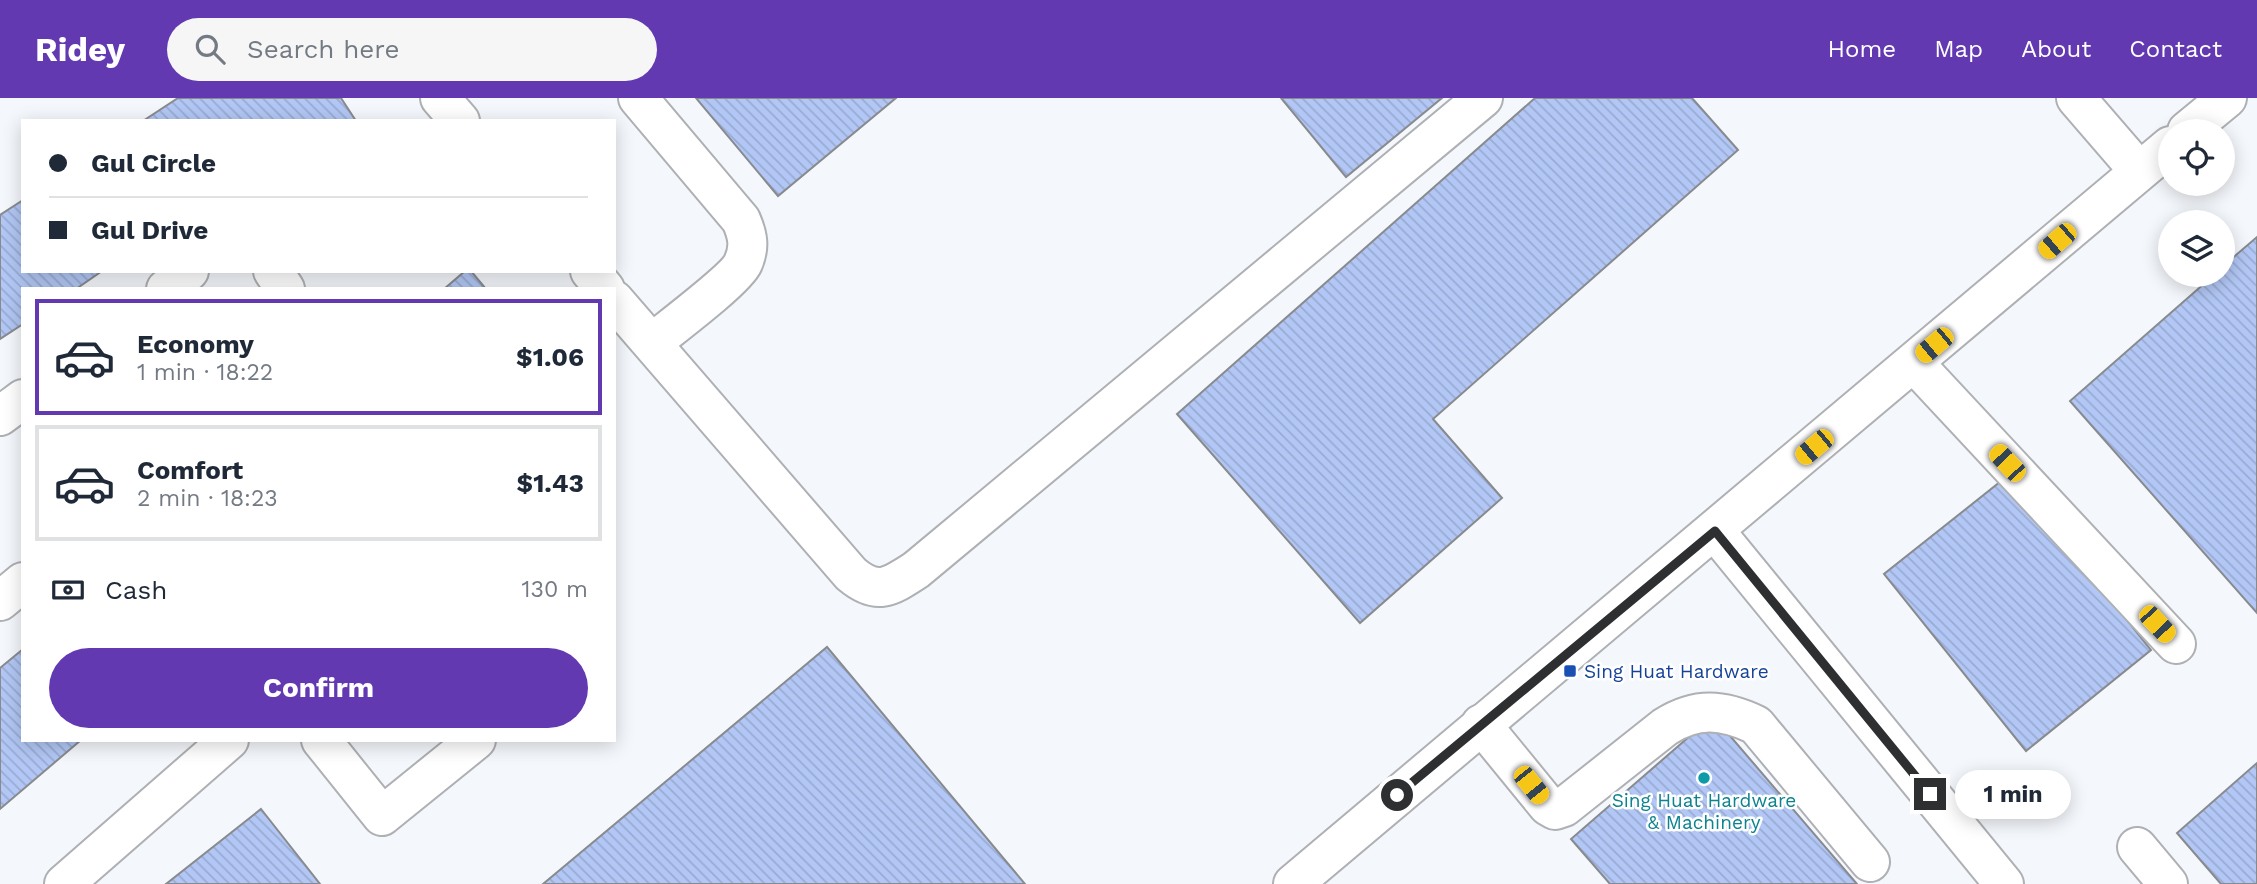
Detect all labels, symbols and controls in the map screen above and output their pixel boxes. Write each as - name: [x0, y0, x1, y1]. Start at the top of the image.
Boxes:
- search box: [167, 18, 657, 81]
- text: Ridey: [35, 30, 125, 69]
- icon: search: [191, 30, 229, 68]
- text: Search here: [247, 34, 399, 64]
- text: Home: [1828, 35, 1896, 63]
- text: Map: [1934, 35, 1983, 63]
- text: About: [2021, 35, 2091, 63]
- text: Contact: [2129, 35, 2222, 63]
- map controls: [2158, 119, 2235, 287]
- button: locate: [2158, 119, 2235, 196]
- text: Gul Circle: [91, 148, 216, 178]
- button: layers: [2158, 210, 2235, 287]
- text: Gul Drive: [91, 215, 208, 245]
- car: [2035, 219, 2080, 263]
- car: [1912, 323, 1957, 367]
- icon: car: [53, 326, 116, 389]
- text: Economy: [137, 329, 254, 359]
- text: $1.06: [516, 342, 584, 372]
- text: 1 min · 18:22: [137, 359, 273, 386]
- car: [1792, 425, 1837, 469]
- car: [1985, 440, 2030, 486]
- icon: car: [53, 452, 116, 515]
- text: Comfort: [137, 455, 243, 485]
- text: $1.43: [516, 468, 584, 498]
- text: 2 min · 18:23: [137, 485, 278, 512]
- icon: cash: [49, 571, 87, 609]
- text: Cash: [105, 575, 167, 605]
- text: 130 m: [522, 576, 588, 603]
- car: [2135, 601, 2180, 647]
- button: Confirm: [49, 648, 588, 728]
- place label: Sing Huat Hardware: [1584, 660, 1769, 683]
- marker: Sing Huat Hardware: [1562, 663, 1578, 679]
- car: [1510, 762, 1553, 808]
- marker: Sing Huat Hardware & Machinery: [1696, 770, 1712, 786]
- callout: 1 min: [1954, 770, 2070, 818]
- route end: [1914, 778, 1946, 810]
- route start: [1381, 779, 1413, 811]
- text: 1 min: [1983, 781, 2043, 808]
- place label: Sing Huat Hardware & Machinery: [1612, 789, 1796, 834]

